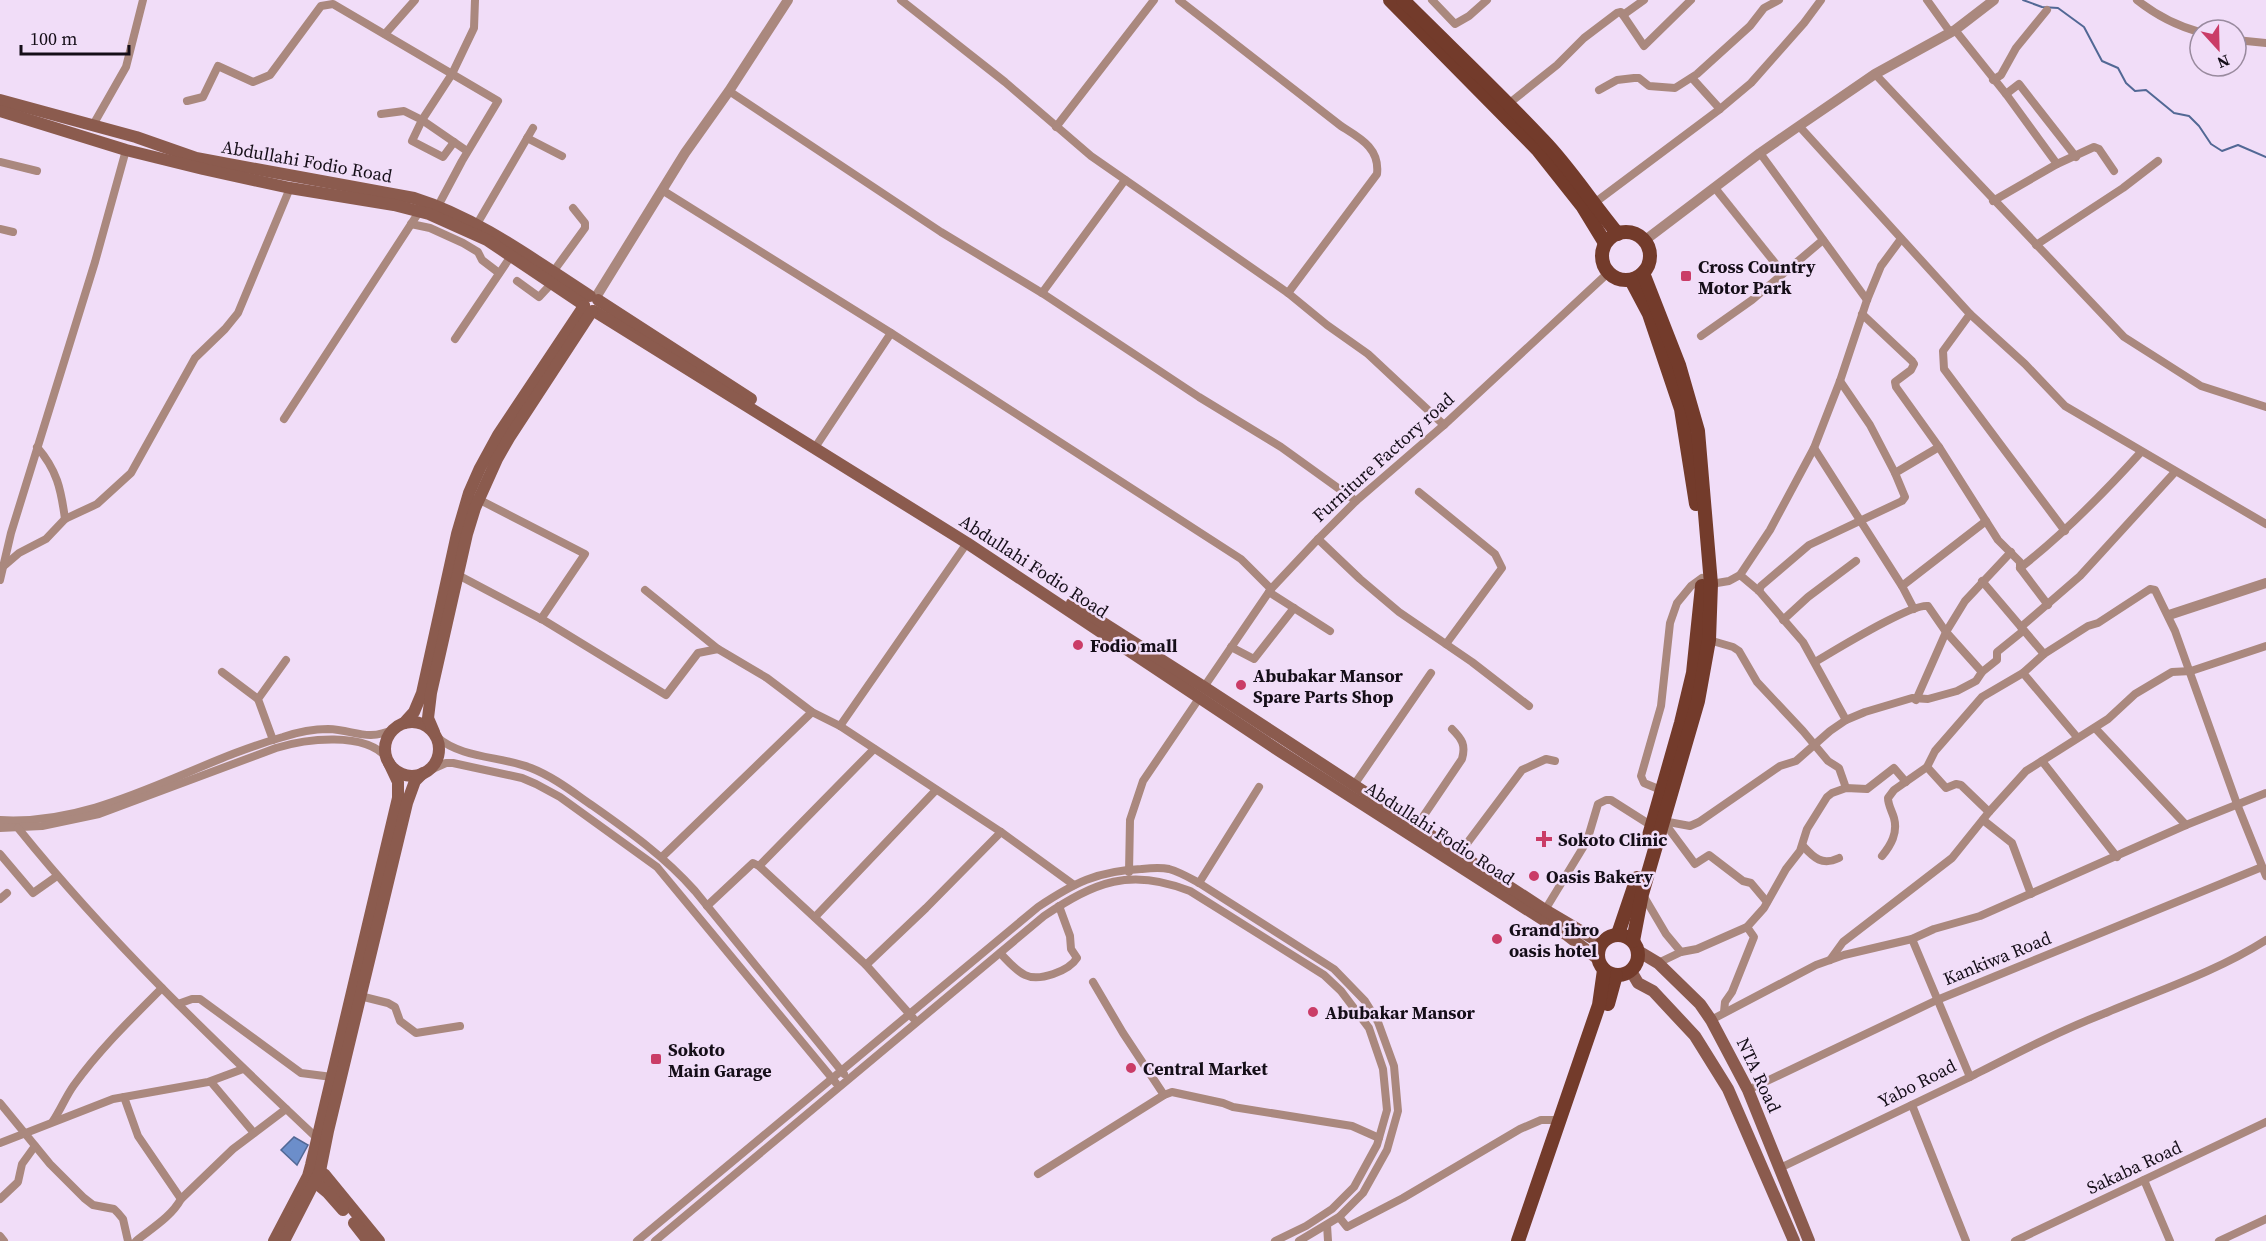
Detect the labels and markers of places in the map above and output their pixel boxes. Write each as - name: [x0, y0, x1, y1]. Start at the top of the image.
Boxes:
- place label: Cross Country Motor Park: [1698, 254, 1816, 300]
- marker: Cross Country Motor Park: [1679, 269, 1693, 283]
- place label: Fodio mall: [1090, 633, 1178, 658]
- marker: Fodio mall: [1071, 638, 1085, 652]
- place label: Abubakar Mansor Spare Parts Shop: [1253, 663, 1404, 709]
- marker: Abubakar Mansor Spare Parts Shop: [1234, 678, 1248, 692]
- place label: Sokoto Clinic: [1558, 827, 1668, 852]
- marker: Sokoto Clinic: [1535, 830, 1553, 848]
- place label: Oasis Bakery: [1546, 864, 1654, 889]
- marker: Oasis Bakery: [1527, 869, 1541, 883]
- place label: Grand ibro oasis hotel: [1509, 917, 1599, 963]
- marker: Grand ibro oasis hotel: [1490, 932, 1504, 946]
- place label: Abubakar Mansor: [1325, 1000, 1476, 1025]
- marker: Abubakar Mansor: [1306, 1005, 1320, 1019]
- place label: Sokoto Main Garage: [668, 1037, 772, 1083]
- marker: Sokoto Main Garage: [649, 1052, 663, 1066]
- place label: Central Market: [1143, 1056, 1268, 1081]
- marker: Central Market: [1124, 1061, 1138, 1075]

